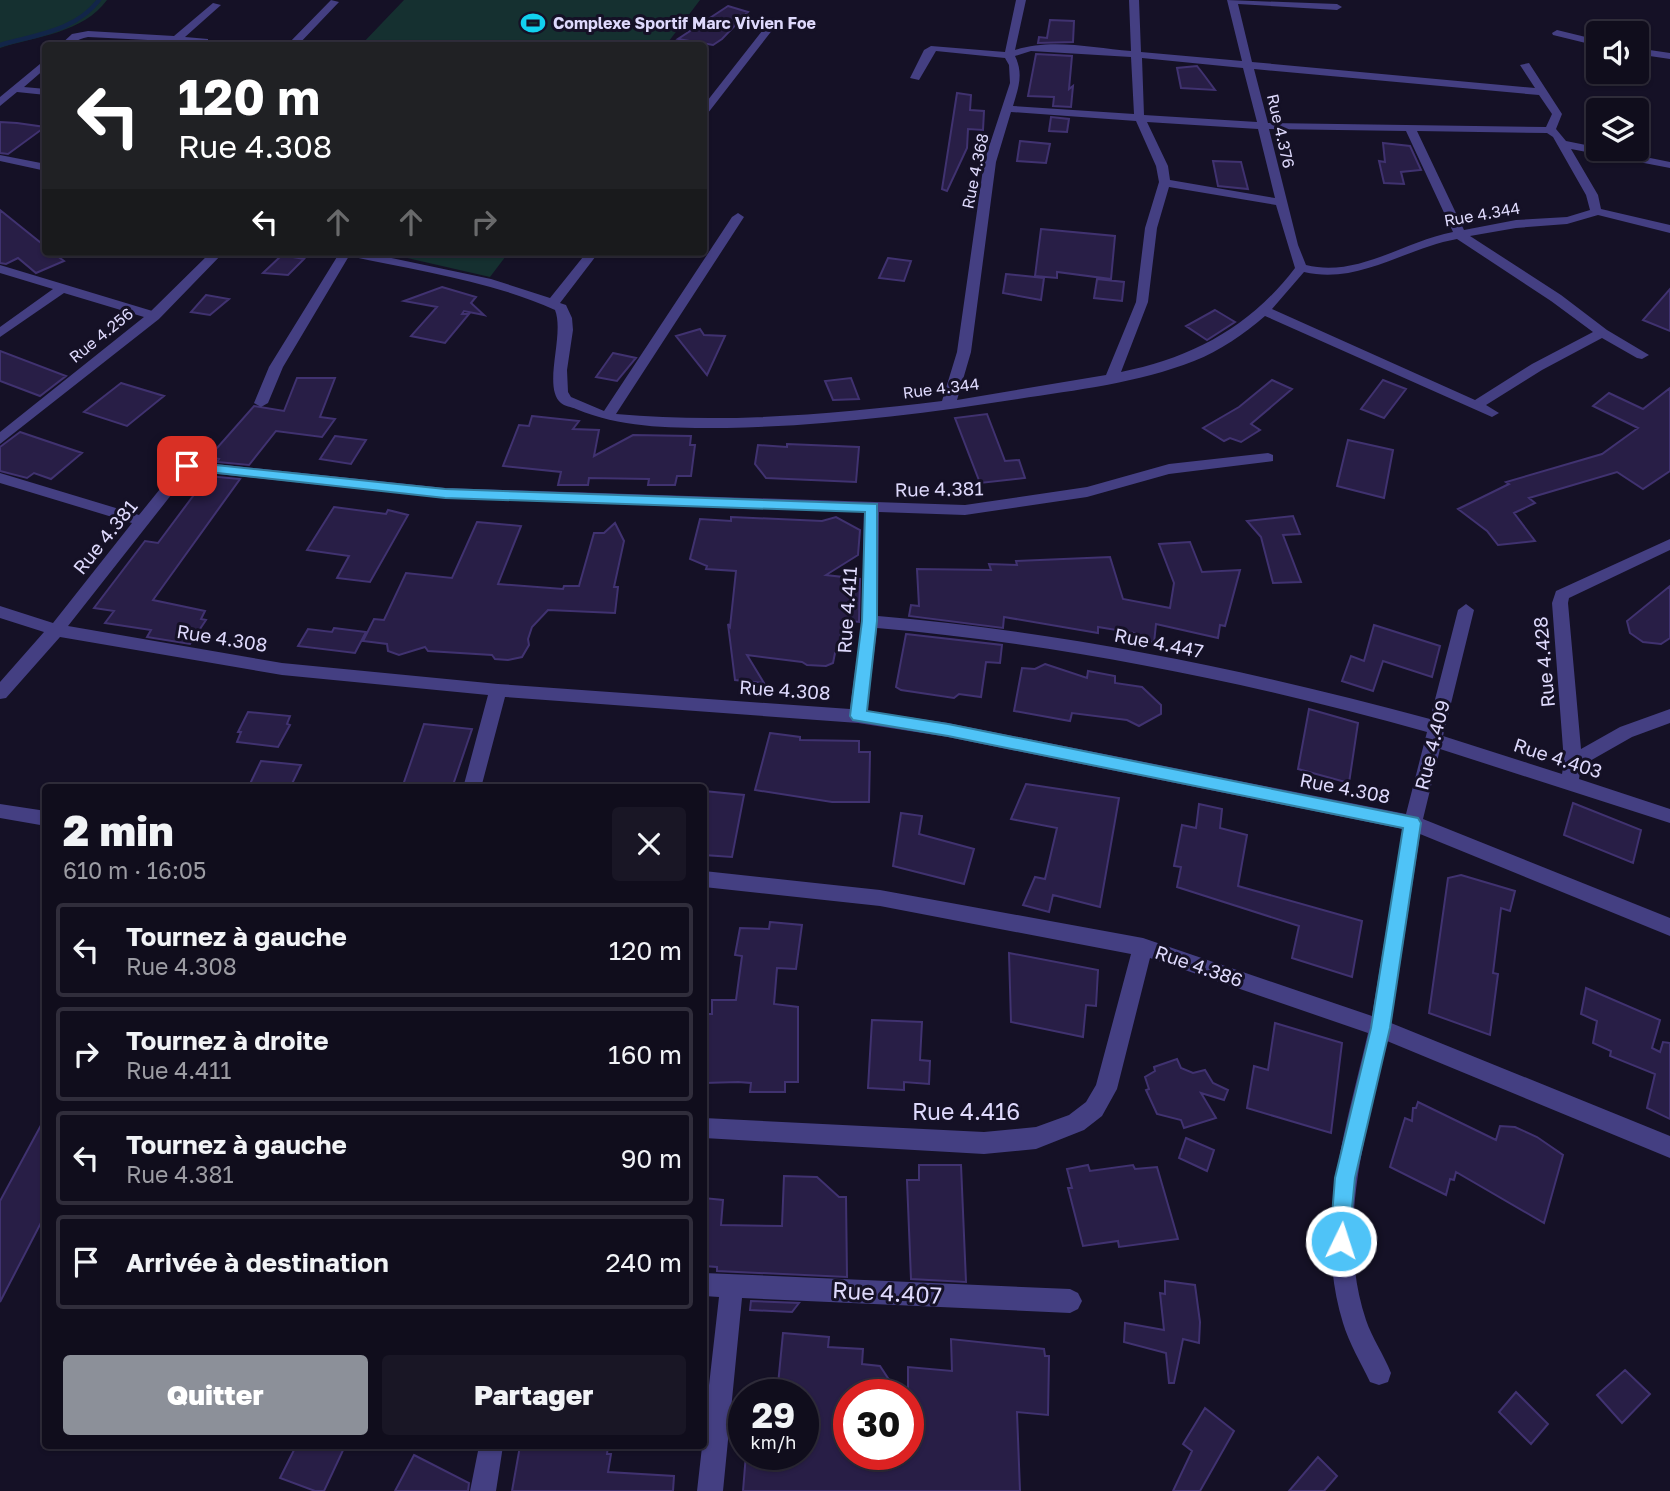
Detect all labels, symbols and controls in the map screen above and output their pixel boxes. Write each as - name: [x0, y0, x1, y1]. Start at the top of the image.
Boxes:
- sports icon: Complexe Sportif Marc Vivien Foe: [519, 9, 547, 37]
- place label: Complexe Sportif Marc Vivien Foe: [553, 13, 816, 33]
- map controls: [1586, 21, 1649, 161]
- button: sound: [1586, 21, 1649, 84]
- text: 120 m: [178, 67, 320, 126]
- icon: left: [63, 70, 154, 161]
- street label: Rue 4.376: [1263, 92, 1299, 170]
- button: layers: [1586, 98, 1649, 161]
- text: Rue 4.308: [178, 127, 332, 165]
- street label: Rue 4.368: [957, 131, 993, 211]
- street label: Rue 4.344: [1442, 197, 1522, 231]
- icon: left: [246, 203, 284, 241]
- icon: ahead: [319, 203, 357, 241]
- icon: ahead: [392, 203, 430, 241]
- icon: right: [465, 203, 503, 241]
- street label: Rue 4.256: [65, 303, 137, 367]
- street label: Rue 4.344: [902, 373, 980, 403]
- pin: [157, 436, 217, 496]
- icon: arrive: [168, 447, 206, 485]
- street label: Rue 4.381: [894, 476, 984, 501]
- street label: Rue 4.381: [68, 495, 142, 579]
- street label: Rue 4.411: [832, 566, 861, 654]
- street label: Rue 4.428: [1528, 616, 1559, 709]
- street label: Rue 4.308: [175, 619, 269, 656]
- street label: Rue 4.447: [1113, 623, 1206, 662]
- street label: Rue 4.308: [739, 675, 832, 704]
- street label: Rue 4.409: [1409, 697, 1454, 792]
- street label: Rue 4.403: [1511, 732, 1605, 783]
- street label: Rue 4.308: [1298, 767, 1392, 808]
- text: 2 min: [63, 805, 174, 855]
- button: close: [612, 807, 686, 881]
- text: 610 m · 16:05: [63, 856, 206, 884]
- text: Tournez à gauche: [126, 921, 347, 952]
- icon: left: [67, 931, 105, 969]
- text: 120 m: [609, 935, 682, 966]
- street label: Rue 4.386: [1152, 940, 1246, 991]
- text: Rue 4.308: [126, 952, 237, 980]
- text: Tournez à droite: [126, 1025, 329, 1056]
- icon: right: [67, 1035, 105, 1073]
- text: 160 m: [608, 1039, 682, 1070]
- text: Rue 4.411: [126, 1056, 231, 1084]
- street label: Rue 4.416: [912, 1097, 1020, 1125]
- text: Tournez à gauche: [126, 1129, 347, 1160]
- icon: left: [67, 1139, 105, 1177]
- text: 90 m: [621, 1143, 682, 1174]
- text: Rue 4.381: [126, 1160, 234, 1188]
- position arrow: [1304, 1204, 1378, 1278]
- icon: arrive: [67, 1243, 105, 1281]
- text: Arrivée à destination: [126, 1247, 389, 1278]
- text: 240 m: [605, 1247, 682, 1278]
- street label: Rue 4.407: [832, 1275, 943, 1309]
- button: Quitter: [63, 1355, 368, 1435]
- button: Partager: [382, 1355, 686, 1435]
- speed limit sign: 30: [833, 1379, 924, 1470]
- text: 29: [752, 1394, 795, 1436]
- text: km/h: [751, 1431, 796, 1453]

